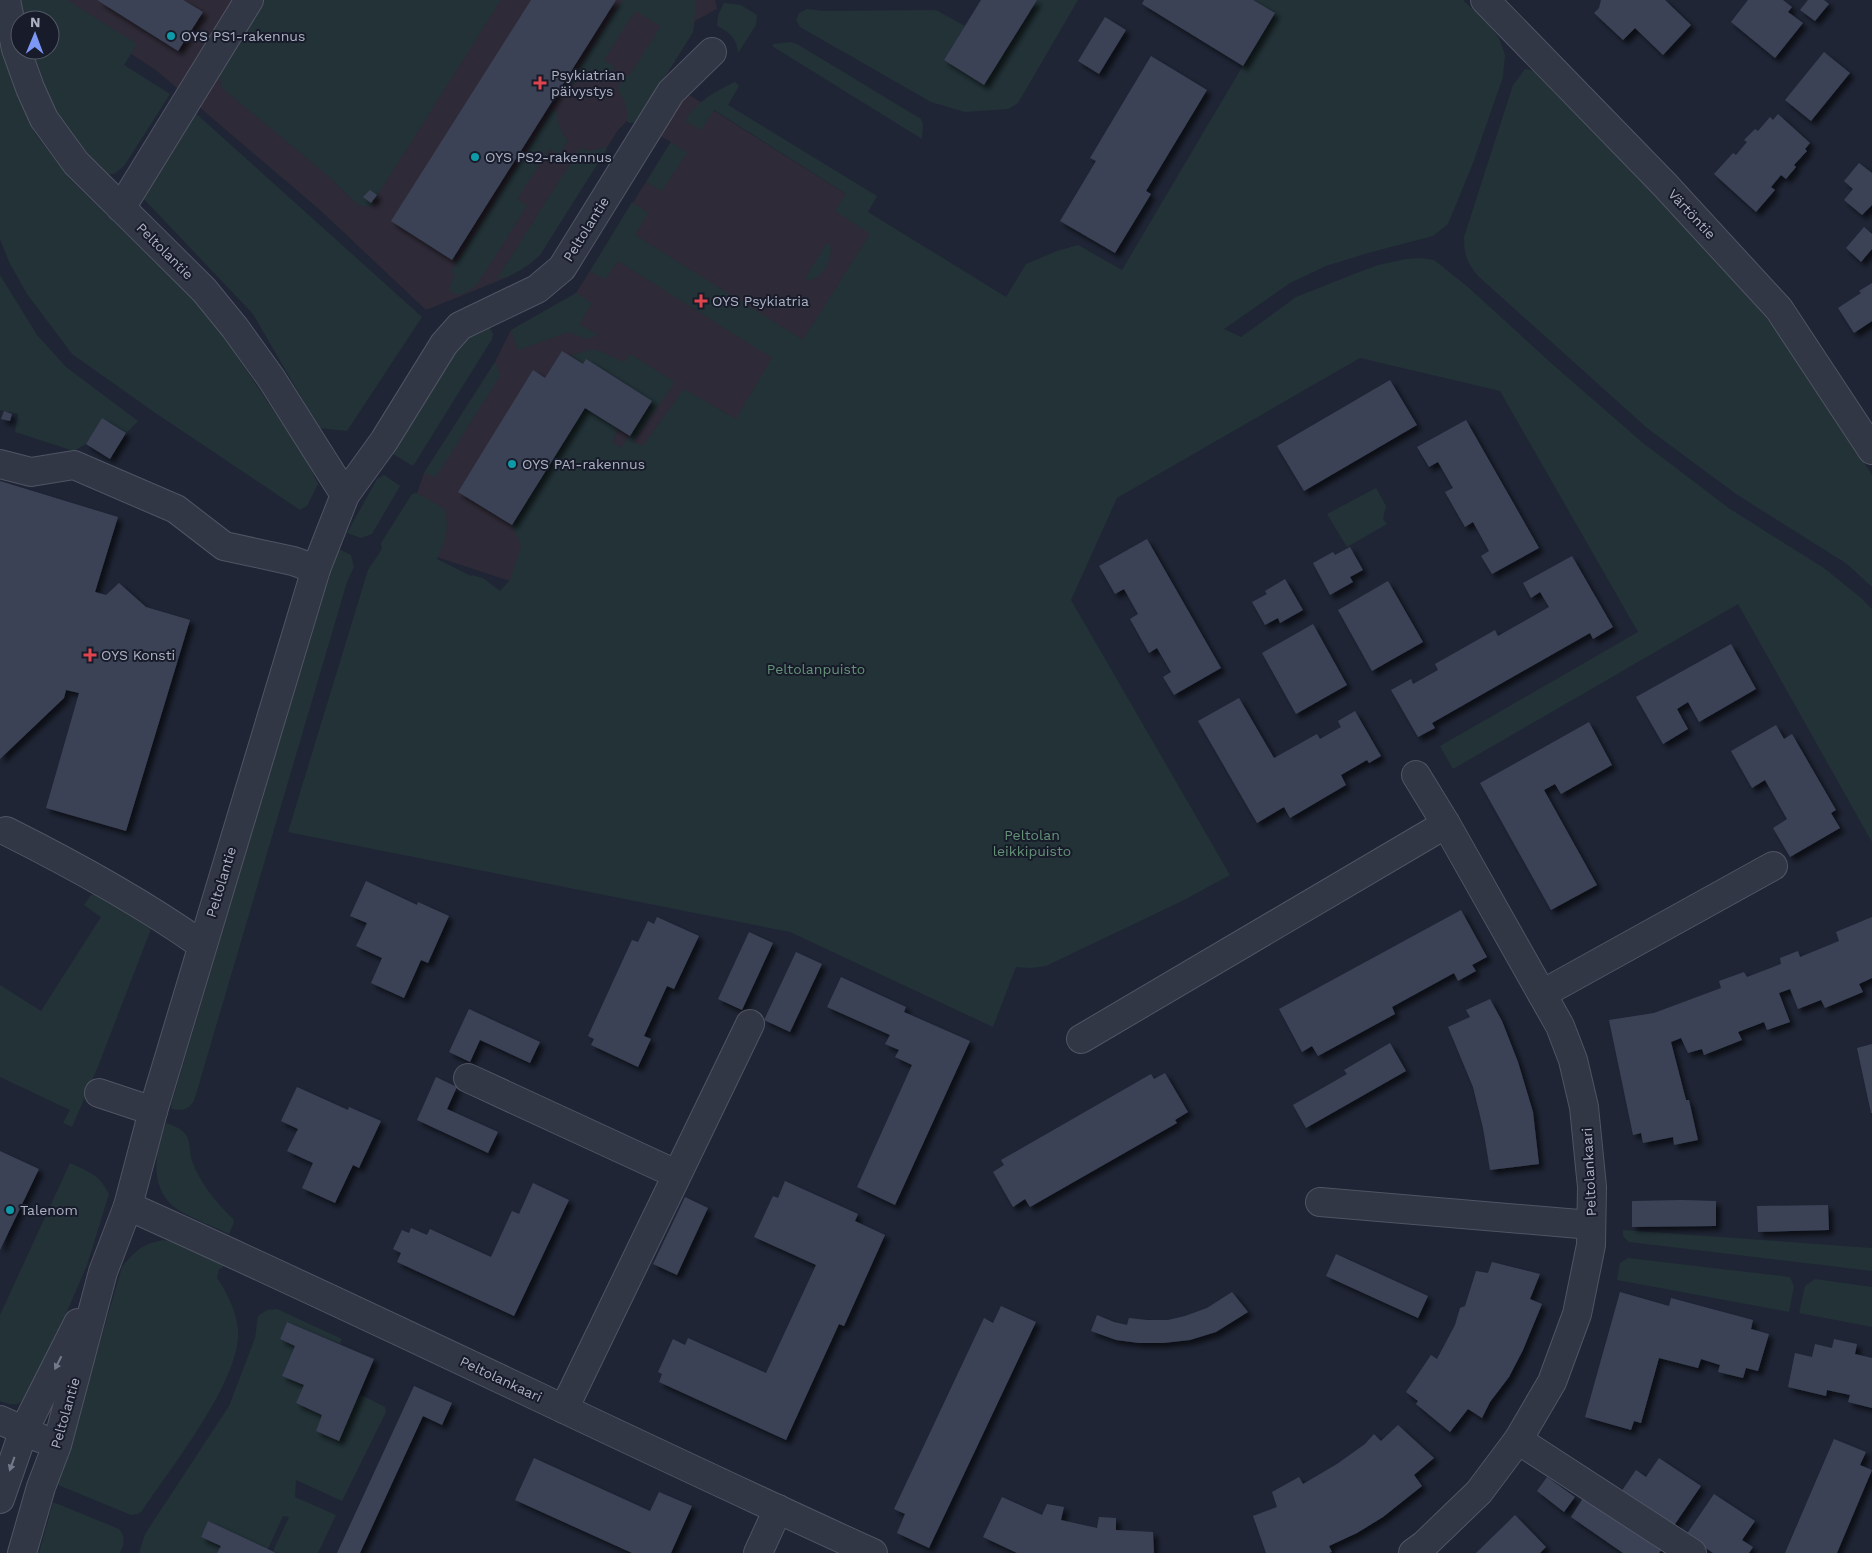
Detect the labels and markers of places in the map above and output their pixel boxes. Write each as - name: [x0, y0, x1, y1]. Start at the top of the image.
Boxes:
- place label: OYS PS1-rakennus: [181, 28, 305, 44]
- marker: OYS PS1-rakennus: [165, 30, 177, 42]
- place label: Psykiatrian päivystys: [551, 67, 625, 99]
- marker: Psykiatrian päivystys: [533, 76, 547, 90]
- place label: OYS PS2-rakennus: [485, 149, 612, 165]
- marker: OYS PS2-rakennus: [469, 151, 481, 163]
- place label: OYS Psykiatria: [712, 293, 809, 309]
- marker: OYS Psykiatria: [694, 294, 708, 308]
- place label: OYS PA1-rakennus: [522, 456, 645, 472]
- marker: OYS PA1-rakennus: [506, 458, 518, 470]
- place label: OYS Konsti: [101, 647, 175, 663]
- marker: OYS Konsti: [83, 648, 97, 662]
- place label: Talenom: [20, 1202, 78, 1218]
- marker: Talenom: [4, 1204, 16, 1216]

